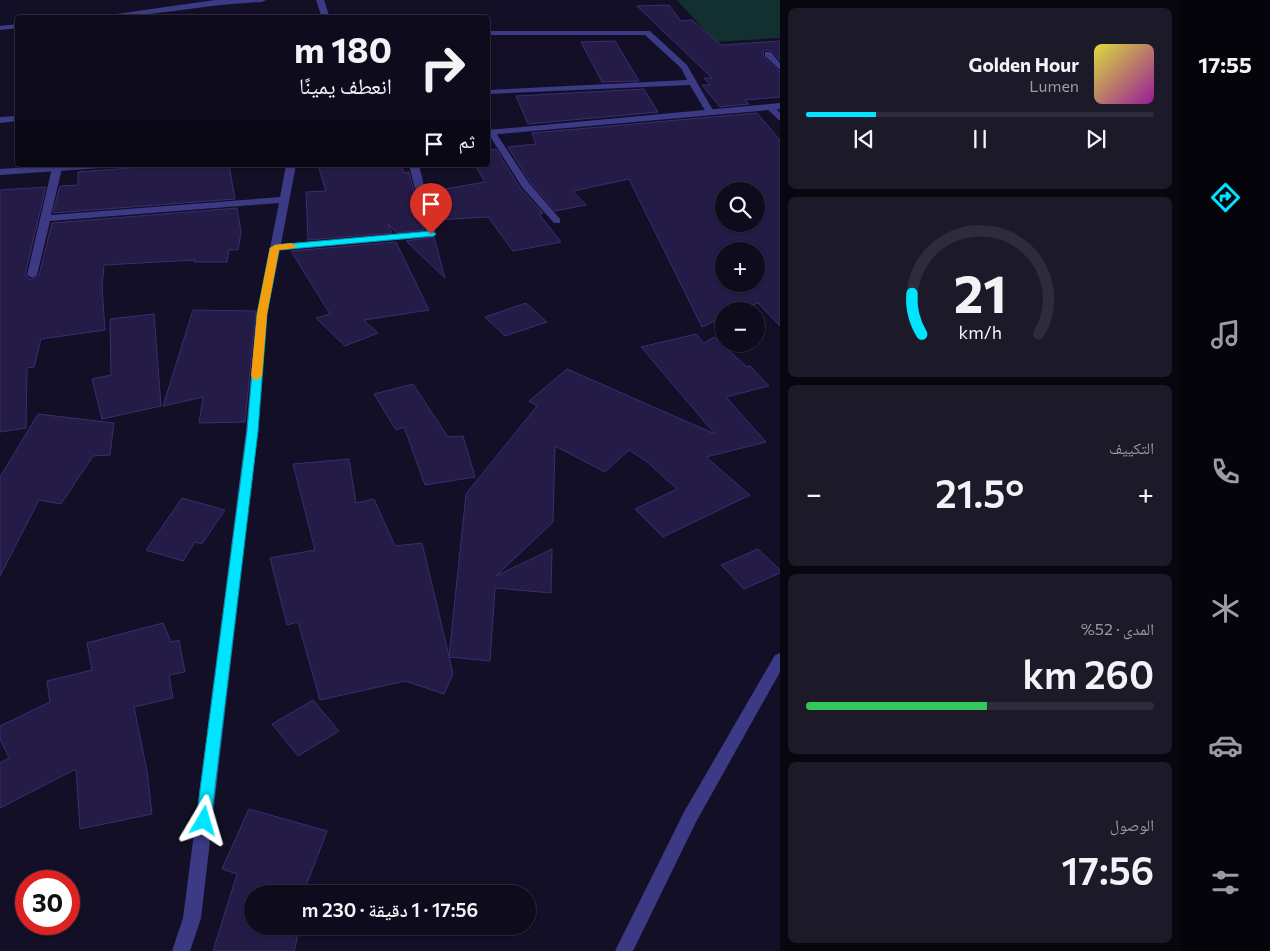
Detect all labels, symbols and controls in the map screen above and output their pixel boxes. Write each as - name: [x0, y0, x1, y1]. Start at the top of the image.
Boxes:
- text: 180 m: [294, 27, 392, 70]
- icon: right: [410, 35, 475, 100]
- text: 17:55: [1198, 51, 1252, 78]
- text: Golden Hour: [969, 53, 1079, 76]
- text: انعطف يمينًا: [299, 72, 392, 99]
- text: Lumen: [1029, 76, 1079, 95]
- icon: previous: [850, 125, 878, 153]
- icon: pause: [966, 125, 994, 153]
- icon: next: [1082, 125, 1110, 153]
- text: ثم: [458, 129, 475, 152]
- icon: arrive: [420, 130, 448, 158]
- icon: directions: [1208, 180, 1243, 215]
- map controls: [715, 182, 765, 352]
- button: search: [715, 182, 765, 232]
- pin: [410, 183, 452, 234]
- icon: arrive: [417, 190, 445, 218]
- button: +: [715, 242, 765, 292]
- text: 21: [953, 260, 1007, 324]
- button: −: [715, 302, 765, 352]
- icon: music: [1208, 317, 1243, 352]
- text: km/h: [958, 321, 1002, 343]
- text: التكييف: [1109, 438, 1154, 457]
- icon: phone: [1208, 454, 1243, 489]
- text: 21.5°: [935, 469, 1024, 516]
- text: −: [806, 476, 822, 510]
- text: +: [1138, 476, 1154, 510]
- icon: climate: [1208, 591, 1243, 626]
- text: المدى · 52%: [1081, 619, 1154, 638]
- text: 260 km: [1023, 650, 1154, 697]
- icon: car: [1208, 728, 1243, 763]
- position arrow: [177, 794, 229, 846]
- text: الوصول: [1110, 815, 1154, 834]
- text: 17:56: [1061, 846, 1154, 893]
- icon: filters: [1208, 865, 1243, 900]
- speed limit sign: 30: [15, 870, 80, 935]
- text: 17:56 · 1 دقيقة · 230 m: [302, 898, 478, 921]

